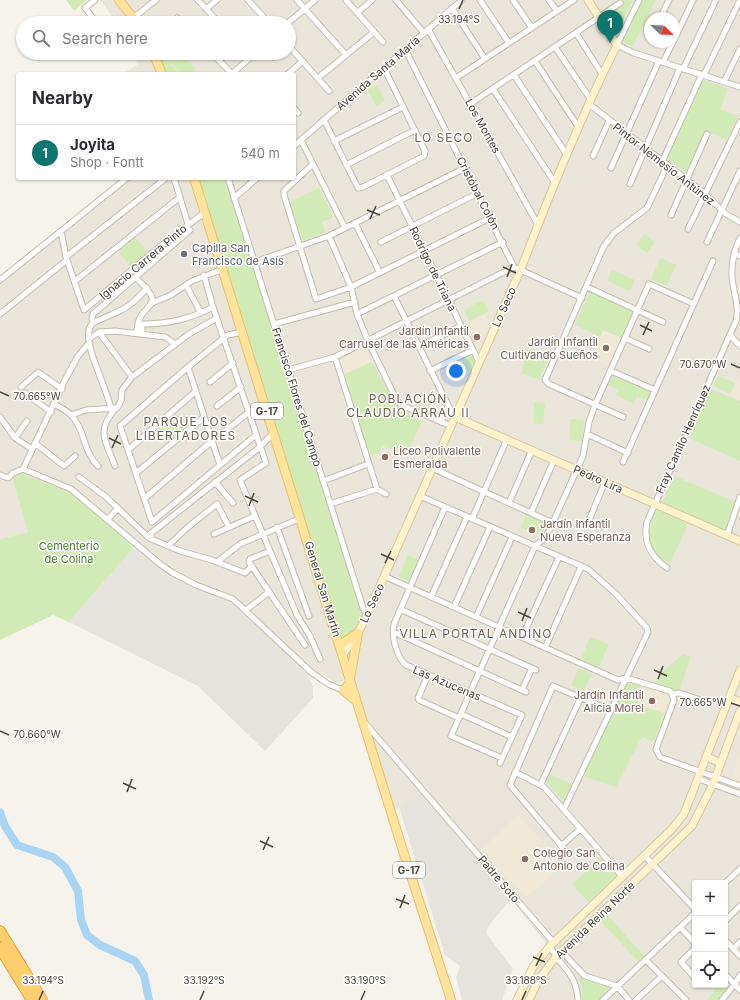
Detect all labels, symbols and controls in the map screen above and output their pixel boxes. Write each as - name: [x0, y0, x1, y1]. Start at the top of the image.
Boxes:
- pin: 1: [597, 10, 623, 43]
- north arrow: [644, 12, 680, 48]
- text: 33.194°S: [438, 13, 480, 25]
- search box: [16, 16, 296, 60]
- icon: search: [30, 27, 52, 49]
- text: Search here: [62, 29, 148, 48]
- street label: Avenida Santa María: [333, 33, 423, 113]
- text: Nearby: [32, 88, 93, 108]
- street label: Los Montes: [462, 96, 504, 156]
- street label: Pintor Nemesio Antúnez: [610, 120, 718, 208]
- district label: LO SECO: [415, 130, 473, 145]
- text: Joyita: [70, 135, 115, 154]
- text: 1: [42, 145, 48, 161]
- text: 540 m: [240, 145, 280, 161]
- text: Shop · Fontt: [70, 154, 144, 170]
- street label: Cristóbal Colón: [454, 154, 502, 232]
- street label: Ignacio Carrera Pinto: [97, 221, 190, 303]
- street label: Rodrigo de Triana: [406, 224, 460, 314]
- place label: Capilla San Francisco de Asís: [192, 241, 284, 268]
- marker: Capilla San Francisco de Asís: [179, 249, 189, 259]
- street label: Lo Seco: [489, 284, 519, 329]
- place label: Jardín Infantil Carrusel de las Américas: [339, 324, 469, 351]
- street label: Francisco Flores del Campo: [269, 326, 325, 469]
- marker: Jardín Infantil Carrusel de las Américas: [472, 332, 482, 342]
- place label: Jardín Infantil Cultivando Sueños: [500, 335, 598, 362]
- marker: Jardín Infantil Cultivando Sueños: [601, 343, 611, 353]
- text: 70.670°W: [680, 358, 726, 370]
- your location: [446, 361, 466, 381]
- street label: Fray Camilo Henríquez: [653, 382, 713, 496]
- text: 70.665°W: [13, 390, 61, 402]
- district label: POBLACIÓN CLAUDIO ARRAU II: [346, 391, 470, 420]
- road number: G-17: [251, 403, 283, 419]
- district label: PARQUE LOS LIBERTADORES: [136, 414, 236, 443]
- place label: Liceo Polivalente Esmeralda: [393, 444, 481, 471]
- marker: Liceo Polivalente Esmeralda: [380, 452, 390, 462]
- street label: Pedro Lira: [571, 462, 625, 496]
- place label: Jardín Infantil Nueva Esperanza: [540, 517, 631, 544]
- marker: Jardín Infantil Nueva Esperanza: [527, 525, 537, 535]
- park label: Cementerio de Colina: [39, 539, 100, 566]
- street label: General San Martín: [302, 539, 344, 639]
- street label: Lo Seco: [357, 581, 387, 625]
- district label: VILLA PORTAL ANDINO: [400, 626, 552, 641]
- street label: Las Azucenas: [411, 662, 483, 704]
- place label: Jardín Infantil Alicia Morel: [574, 688, 644, 715]
- marker: Jardín Infantil Alicia Morel: [647, 696, 657, 706]
- text: 70.665°W: [679, 696, 727, 708]
- text: 70.660°W: [13, 728, 61, 740]
- place label: Colegio San Antonio de Colina: [533, 846, 625, 873]
- street label: Padre Soto: [475, 853, 523, 906]
- marker: Colegio San Antonio de Colina: [520, 854, 530, 864]
- road number: G-17: [393, 862, 425, 878]
- street label: Avenida Reina Norte: [552, 878, 638, 962]
- map controls: [692, 880, 728, 988]
- button: +: [692, 880, 728, 916]
- button: −: [692, 916, 728, 952]
- button: locate: [692, 952, 728, 988]
- text: 33.194°S: [22, 974, 64, 986]
- text: 33.192°S: [183, 974, 225, 986]
- text: 33.190°S: [344, 974, 386, 986]
- text: 33.188°S: [505, 974, 547, 986]

